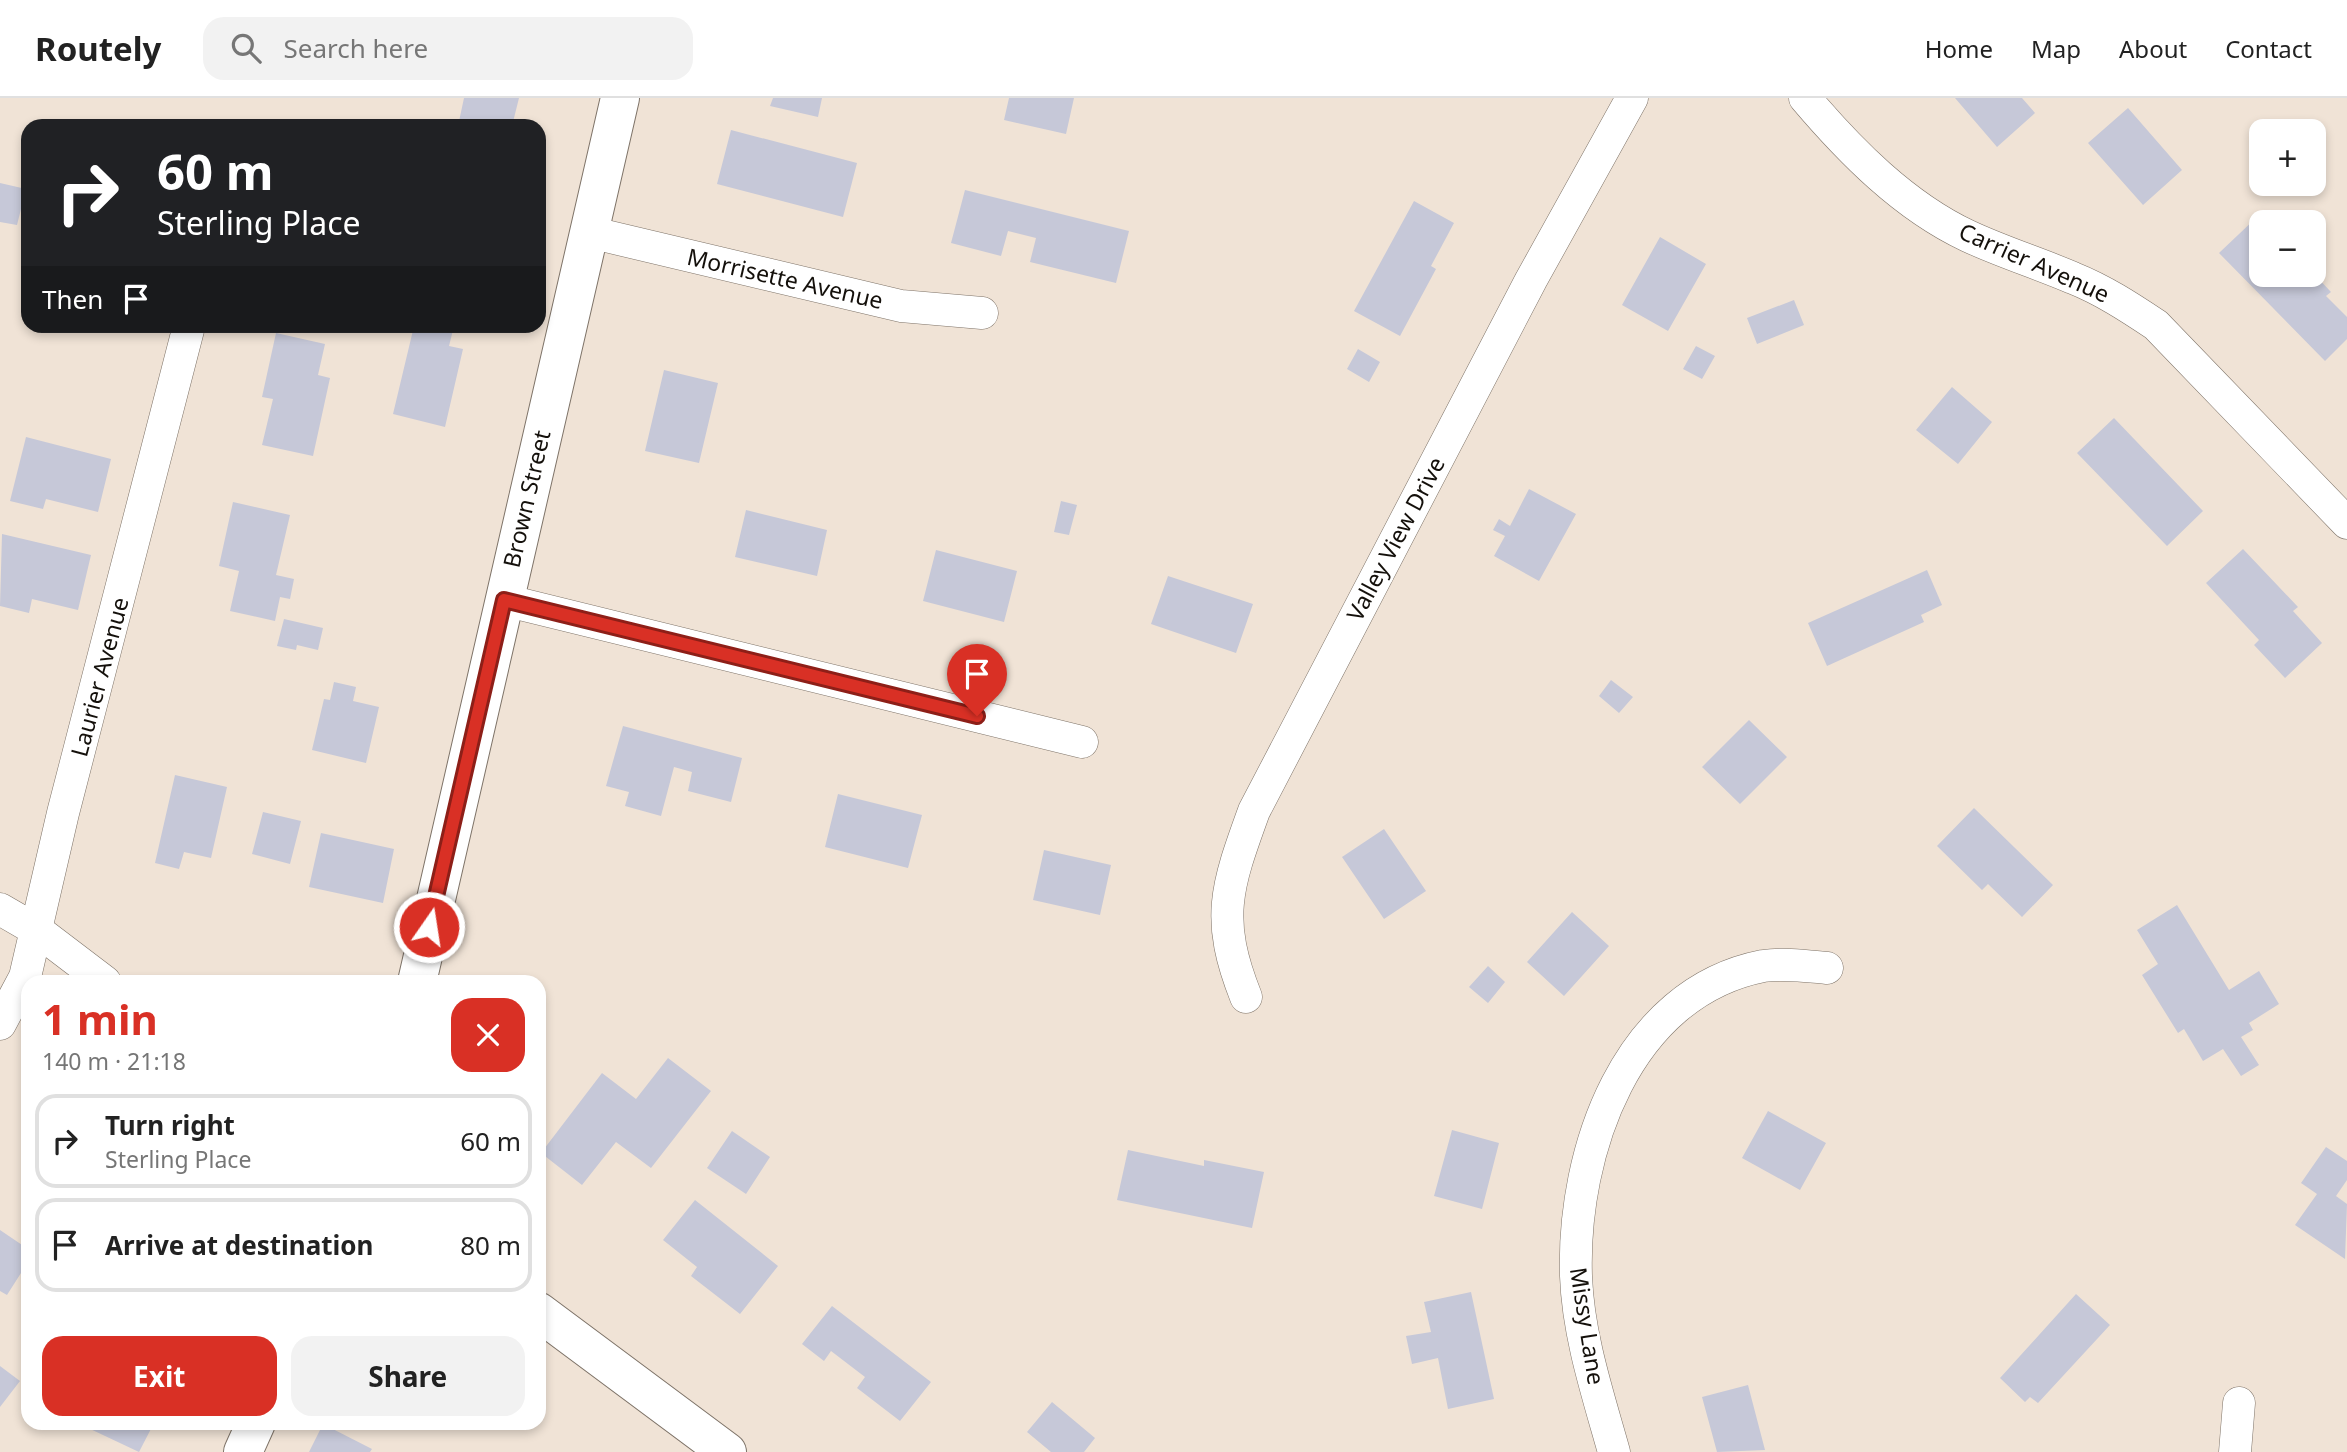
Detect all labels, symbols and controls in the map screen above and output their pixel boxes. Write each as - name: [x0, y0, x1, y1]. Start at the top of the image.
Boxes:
- search box: [203, 17, 693, 80]
- text: Routely: [35, 26, 161, 71]
- icon: search: [227, 29, 265, 67]
- text: Search here: [283, 30, 428, 66]
- text: Home: [1925, 32, 1993, 65]
- text: Map: [2031, 32, 2081, 65]
- text: About: [2119, 32, 2187, 65]
- text: Contact: [2225, 32, 2312, 65]
- map controls: [2249, 119, 2326, 287]
- button: +: [2249, 119, 2326, 196]
- text: 60 m: [157, 138, 274, 204]
- icon: right: [42, 147, 133, 238]
- text: Sterling Place: [157, 201, 361, 244]
- button: −: [2249, 210, 2326, 287]
- street label: Carrier Avenue: [1954, 215, 2115, 310]
- street label: Morrisette Avenue: [684, 240, 886, 316]
- icon: arrive: [117, 280, 155, 318]
- text: Then: [42, 281, 103, 317]
- street label: Brown Street: [495, 427, 557, 571]
- street label: Valley View Drive: [1338, 451, 1452, 626]
- street label: Laurier Avenue: [62, 593, 136, 760]
- pin: [947, 644, 1007, 716]
- icon: arrive: [958, 655, 996, 693]
- position arrow: [392, 890, 466, 964]
- text: 1 min: [42, 990, 158, 1047]
- button: close: [451, 998, 525, 1072]
- text: 140 m · 21:18: [42, 1045, 186, 1077]
- text: Turn right: [105, 1107, 235, 1143]
- icon: right: [46, 1122, 84, 1160]
- text: 60 m: [460, 1123, 521, 1159]
- text: Sterling Place: [105, 1143, 251, 1175]
- icon: arrive: [46, 1226, 84, 1264]
- text: Arrive at destination: [105, 1227, 374, 1263]
- text: 80 m: [460, 1227, 521, 1263]
- street label: Missy Lane: [1563, 1265, 1613, 1387]
- button: Exit: [42, 1336, 277, 1416]
- button: Share: [291, 1336, 525, 1416]

